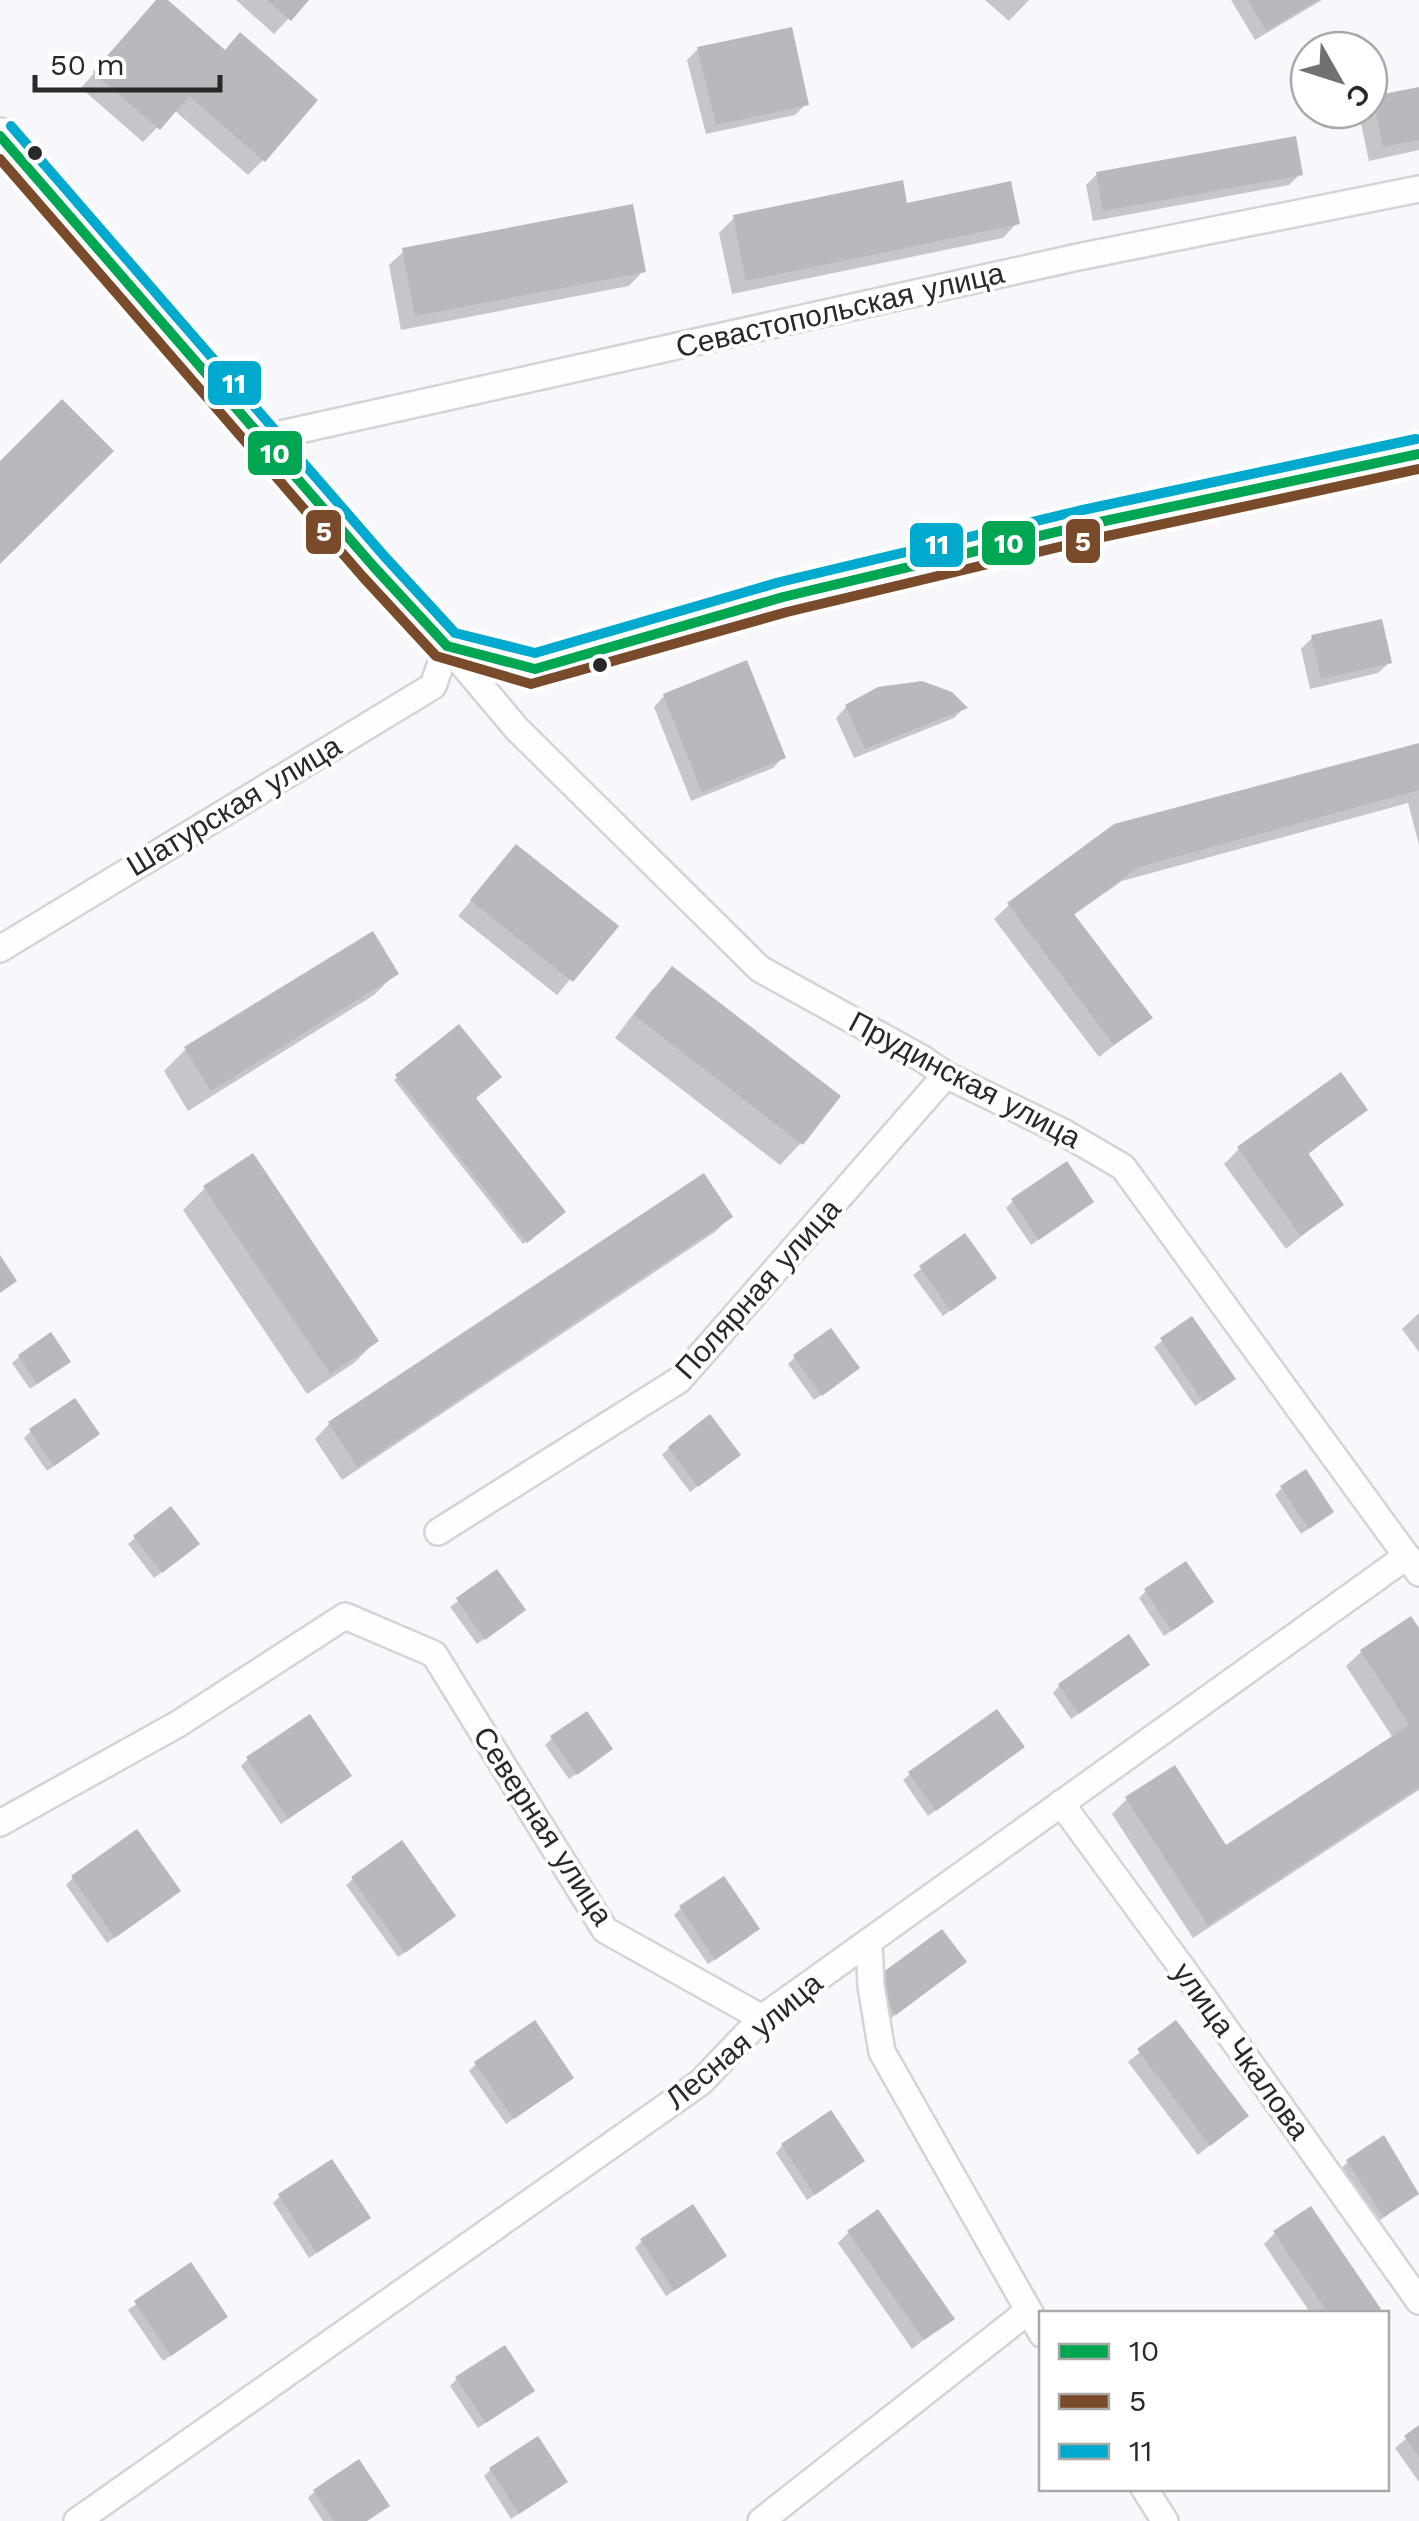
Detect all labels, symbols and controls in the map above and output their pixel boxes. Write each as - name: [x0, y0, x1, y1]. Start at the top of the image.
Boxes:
- scale bar: [35, 30, 220, 92]
- north arrow: [1289, 30, 1389, 130]
- text: 50 m: [50, 47, 125, 82]
- text: С: [1339, 77, 1377, 114]
- unlabelled marker: [25, 143, 45, 163]
- street label: Севастопольская улица: [672, 255, 1008, 364]
- line badge: 11: [206, 359, 263, 407]
- text: 11: [222, 367, 246, 400]
- line badge: 10: [246, 429, 304, 477]
- text: 10: [260, 437, 290, 470]
- line badge: 5: [304, 508, 343, 556]
- text: 5: [316, 515, 332, 548]
- line badge: 5: [1064, 517, 1102, 565]
- line badge: 10: [980, 519, 1037, 567]
- line badge: 11: [908, 521, 965, 569]
- text: 5: [1075, 525, 1091, 558]
- text: 10: [994, 527, 1024, 560]
- text: 11: [925, 528, 949, 561]
- unlabelled marker: [590, 655, 610, 675]
- street label: Шатурская улица: [120, 728, 347, 883]
- street label: Прудинская улица: [843, 1004, 1087, 1156]
- street label: Полярная улица: [668, 1191, 848, 1386]
- street label: Северная улица: [466, 1720, 621, 1932]
- street label: улица Чкалова: [1166, 1955, 1317, 2146]
- street label: Лесная улица: [658, 1965, 829, 2116]
- legend: [1039, 2311, 1389, 2491]
- text: 10: [1129, 2333, 1159, 2368]
- text: 5: [1129, 2383, 1146, 2418]
- text: 11: [1129, 2433, 1152, 2468]

